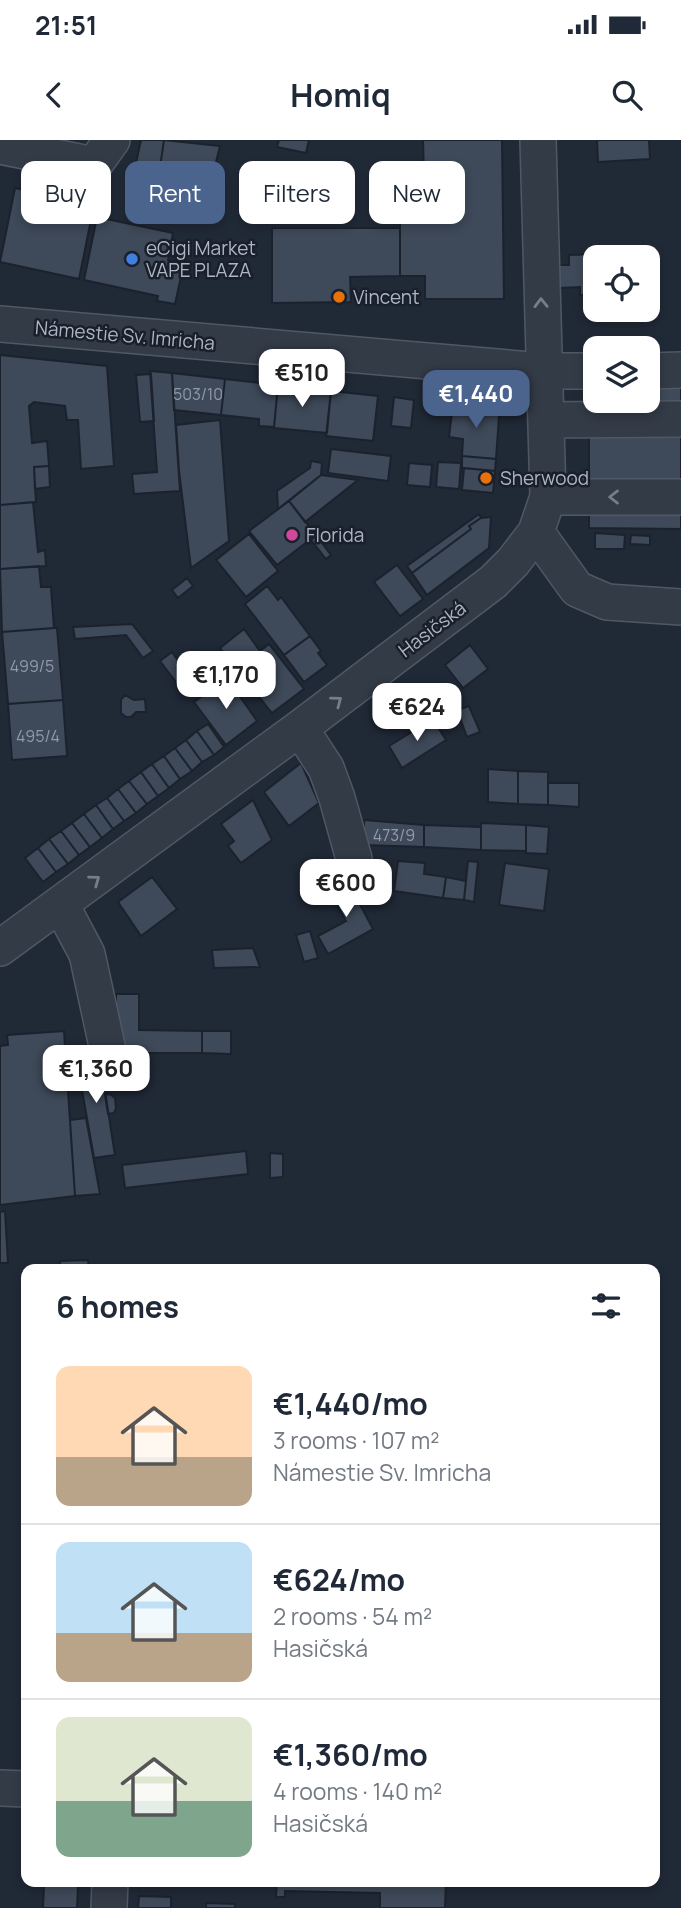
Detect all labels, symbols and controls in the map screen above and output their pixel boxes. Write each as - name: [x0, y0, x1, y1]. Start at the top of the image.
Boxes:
- text: 21:51: [35, 7, 97, 43]
- text: Homiq: [290, 73, 391, 117]
- icon: back: [35, 76, 73, 114]
- icon: search: [608, 76, 646, 114]
- chip: Buy: [21, 161, 111, 224]
- chip: Rent: [125, 161, 225, 224]
- chip: Filters: [239, 161, 355, 224]
- chip: New: [369, 161, 465, 224]
- place label: eCigi Market VAPE PLAZA: [146, 235, 256, 283]
- map controls: [583, 245, 660, 413]
- button: locate: [583, 245, 660, 322]
- marker: eCigi Market VAPE PLAZA: [124, 251, 140, 267]
- place label: Vincent: [353, 284, 420, 310]
- marker: Vincent: [331, 289, 347, 305]
- one-way arrow: [534, 297, 549, 308]
- street label: Námestie Sv. Imricha: [34, 314, 216, 356]
- button: layers: [583, 336, 660, 413]
- pin: €510: [261, 350, 343, 409]
- text: €510: [275, 356, 329, 388]
- pin: €1,440: [419, 370, 533, 430]
- text: €1,440: [439, 377, 513, 409]
- house number: 503/10: [173, 383, 223, 405]
- place label: Sherwood: [500, 465, 589, 491]
- marker: Sherwood: [478, 470, 494, 486]
- one-way arrow: [609, 489, 619, 505]
- place label: Florida: [306, 522, 364, 548]
- marker: Florida: [284, 527, 300, 543]
- street label: Hasičská: [393, 595, 471, 663]
- pin: €1,170: [169, 652, 283, 711]
- house number: 499/5: [10, 655, 54, 677]
- text: €1,170: [193, 658, 259, 690]
- pin: €624: [376, 684, 458, 743]
- text: €624: [388, 690, 446, 722]
- one-way arrow: [329, 696, 342, 709]
- house number: 495/4: [16, 725, 60, 747]
- house number: 473/9: [373, 824, 415, 846]
- pin: €600: [305, 860, 387, 919]
- text: €600: [316, 866, 376, 898]
- one-way arrow: [87, 875, 100, 888]
- pin: €1,360: [39, 1046, 153, 1105]
- text: €1,360: [59, 1052, 133, 1084]
- text: 6 homes: [56, 1286, 179, 1327]
- icon: filters: [587, 1287, 625, 1325]
- text: €1,440/mo: [273, 1383, 428, 1424]
- icon: home: [112, 1394, 196, 1478]
- text: 3 rooms · 107 m²: [273, 1424, 439, 1456]
- text: Námestie Sv. Imricha: [273, 1456, 491, 1488]
- text: €624/mo: [273, 1559, 405, 1600]
- icon: home: [112, 1570, 196, 1654]
- text: 2 rooms · 54 m²: [273, 1600, 432, 1632]
- text: Hasičská: [273, 1632, 368, 1664]
- text: €1,360/mo: [273, 1734, 428, 1775]
- icon: home: [112, 1745, 196, 1829]
- text: 4 rooms · 140 m²: [273, 1775, 442, 1807]
- text: Hasičská: [273, 1807, 368, 1839]

